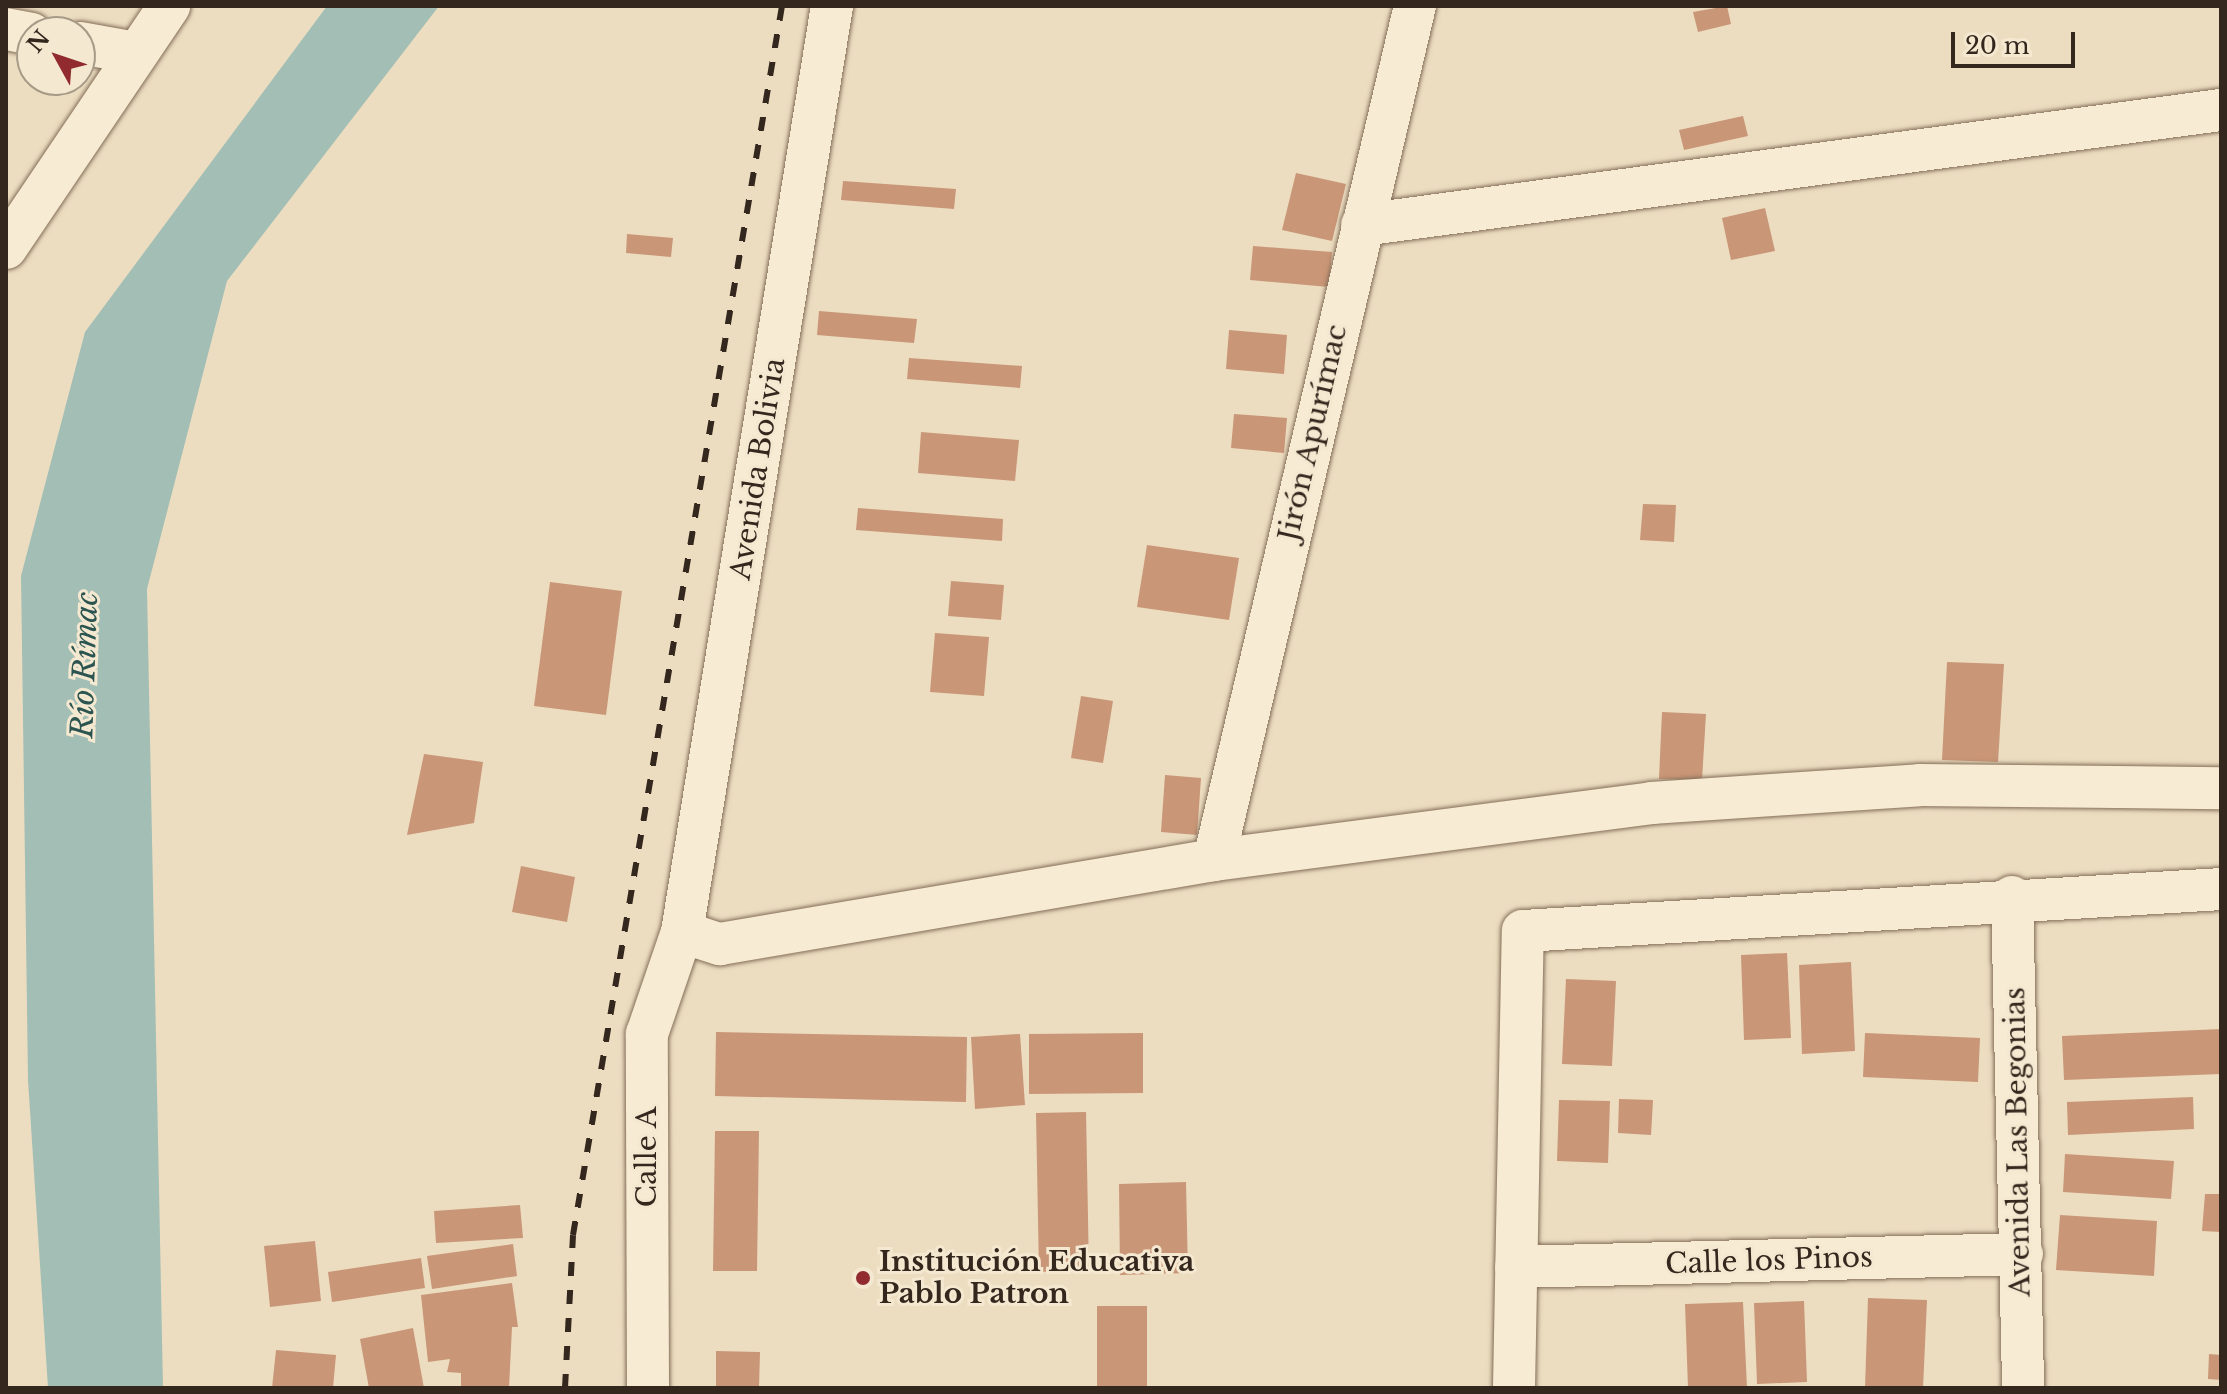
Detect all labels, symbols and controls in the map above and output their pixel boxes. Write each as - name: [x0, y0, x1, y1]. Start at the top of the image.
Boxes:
- north arrow: [16, 16, 96, 96]
- scale bar: [1955, 16, 2079, 66]
- text: N: [22, 25, 56, 58]
- text: 20 m: [1965, 31, 2030, 60]
- street label: Jirón Apurímac: [1272, 321, 1354, 545]
- street label: Avenida Bolivia: [724, 356, 792, 582]
- water label: Río Rímac: [64, 591, 106, 739]
- street label: Avenida Las Begonias: [1998, 987, 2038, 1297]
- street label: Calle A: [630, 1106, 664, 1208]
- street label: Calle los Pinos: [1665, 1241, 1873, 1281]
- place label: Institución Educativa Pablo Patron: [879, 1245, 1194, 1311]
- marker: Institución Educativa Pablo Patron: [854, 1269, 872, 1287]

